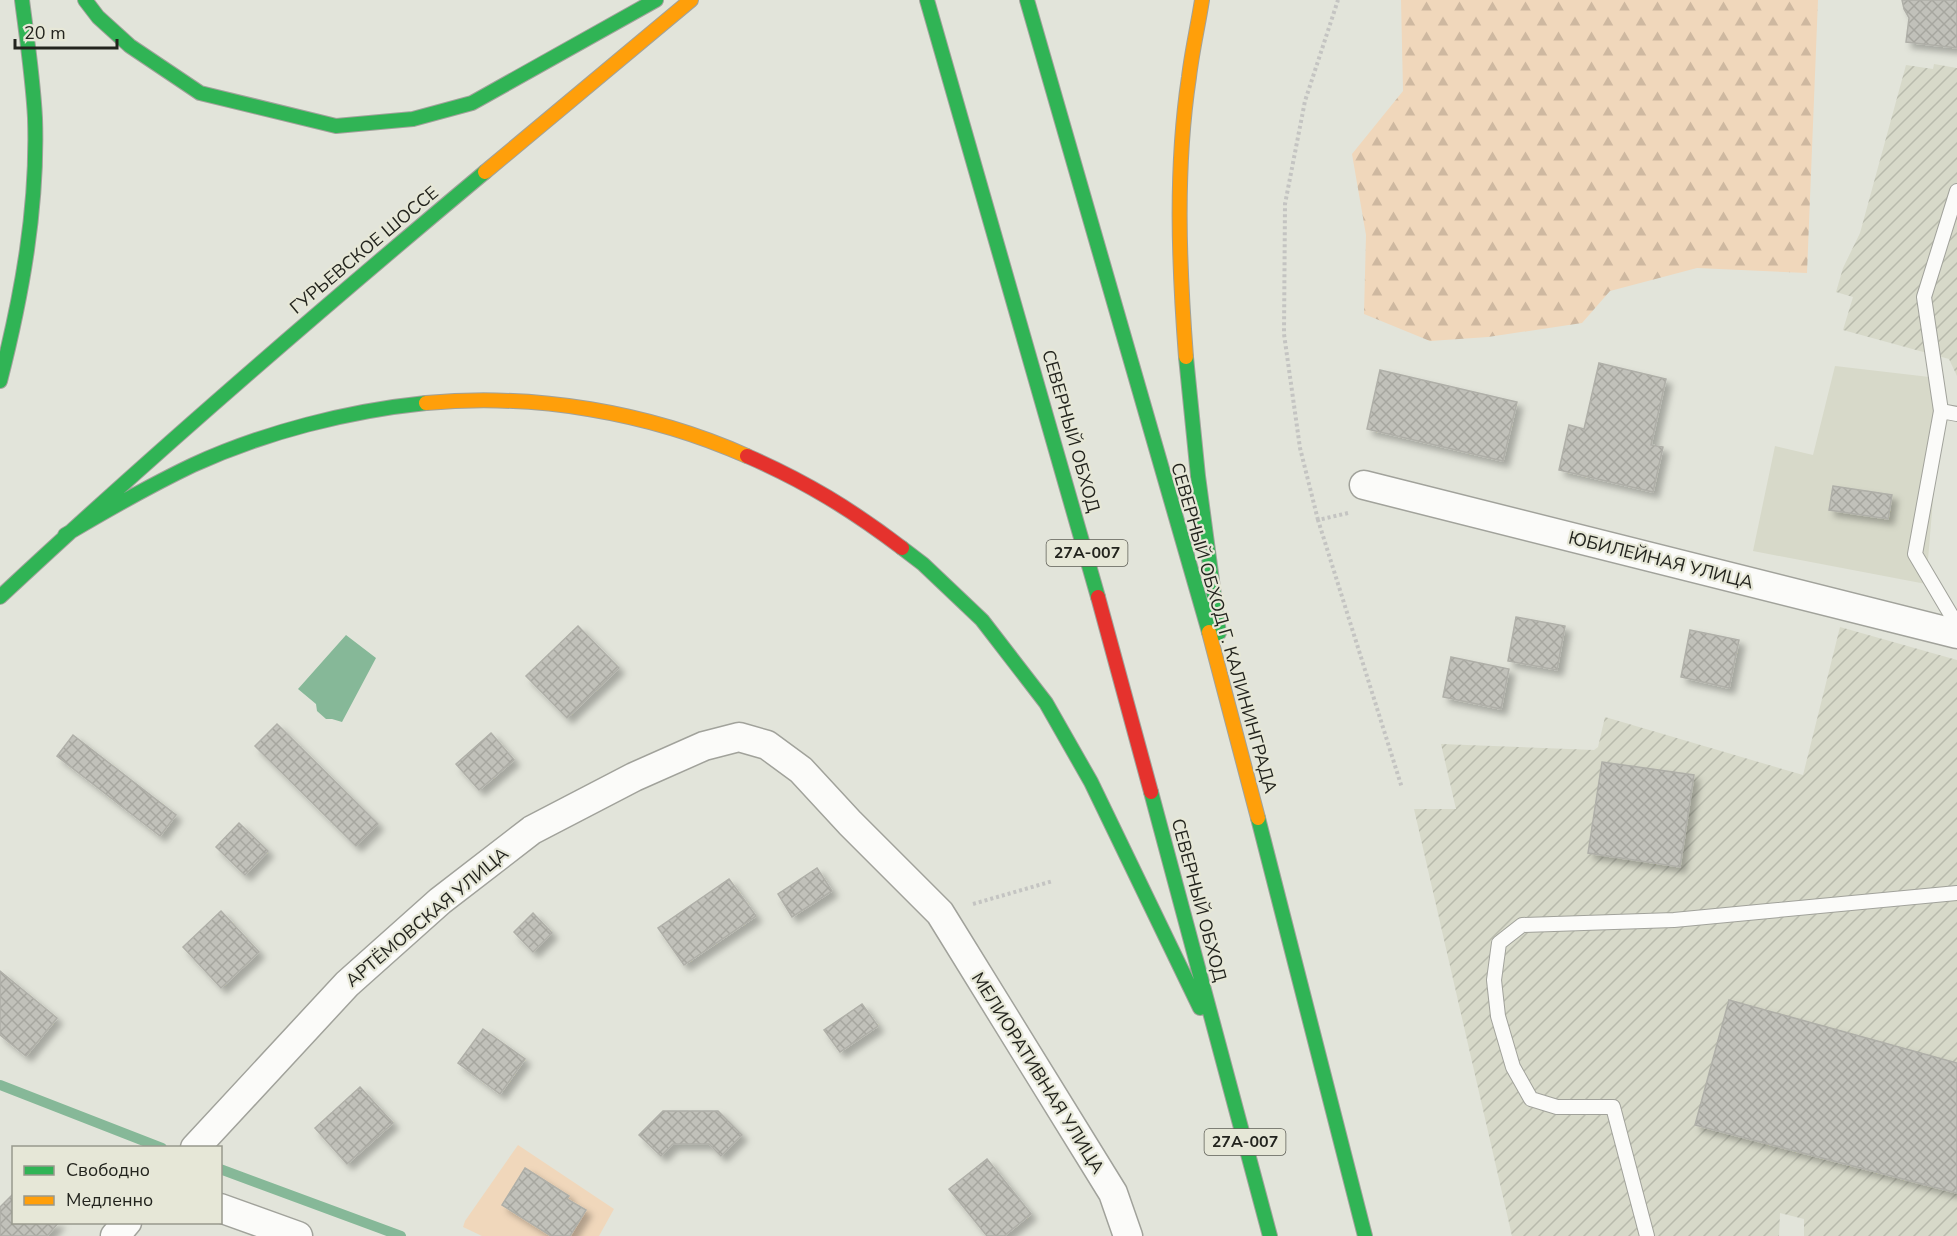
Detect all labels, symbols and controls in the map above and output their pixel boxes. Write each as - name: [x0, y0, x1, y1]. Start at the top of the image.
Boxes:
- scale bar: [15, 12, 117, 50]
- text: 20 m: [24, 21, 66, 45]
- street label: ГУРЬЕВСКОЕ ШОССЕ: [285, 181, 443, 319]
- street label: СЕВЕРНЫЙ ОБХОД: [1036, 347, 1106, 515]
- street label: СЕВЕРНЫЙ ОБХОД Г. КАЛИНИНГРАДА: [1165, 460, 1283, 796]
- street label: ЮБИЛЕЙНАЯ УЛИЦА: [1566, 525, 1756, 595]
- road number: 27А-007: [1046, 540, 1128, 566]
- street label: СЕВЕРНЫЙ ОБХОД: [1166, 816, 1232, 984]
- street label: АРТЁМОВСКАЯ УЛИЦА: [341, 842, 513, 992]
- street label: МЕЛИОРАТИВНАЯ УЛИЦА: [966, 968, 1110, 1178]
- road number: 27А-007: [1204, 1129, 1286, 1155]
- legend: [12, 1146, 222, 1224]
- text: Свободно: [66, 1158, 150, 1182]
- text: Медленно: [66, 1188, 153, 1212]

